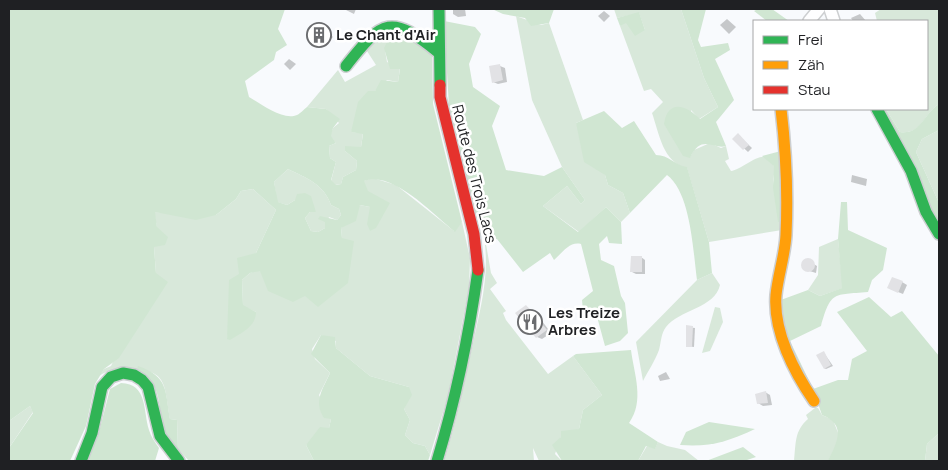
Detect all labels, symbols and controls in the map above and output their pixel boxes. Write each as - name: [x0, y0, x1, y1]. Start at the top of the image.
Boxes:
- legend: [753, 20, 928, 110]
- building icon: Le Chant d'Air: [306, 22, 332, 48]
- place label: Le Chant d'Air: [336, 24, 436, 45]
- text: Frei: [798, 29, 823, 50]
- text: Zäh: [798, 54, 825, 75]
- text: Stau: [798, 79, 831, 100]
- street label: Route des Trois Lacs: [447, 102, 502, 245]
- place label: Les Treize Arbres: [548, 302, 620, 340]
- restaurant icon: Les Treize Arbres: [517, 309, 543, 335]

